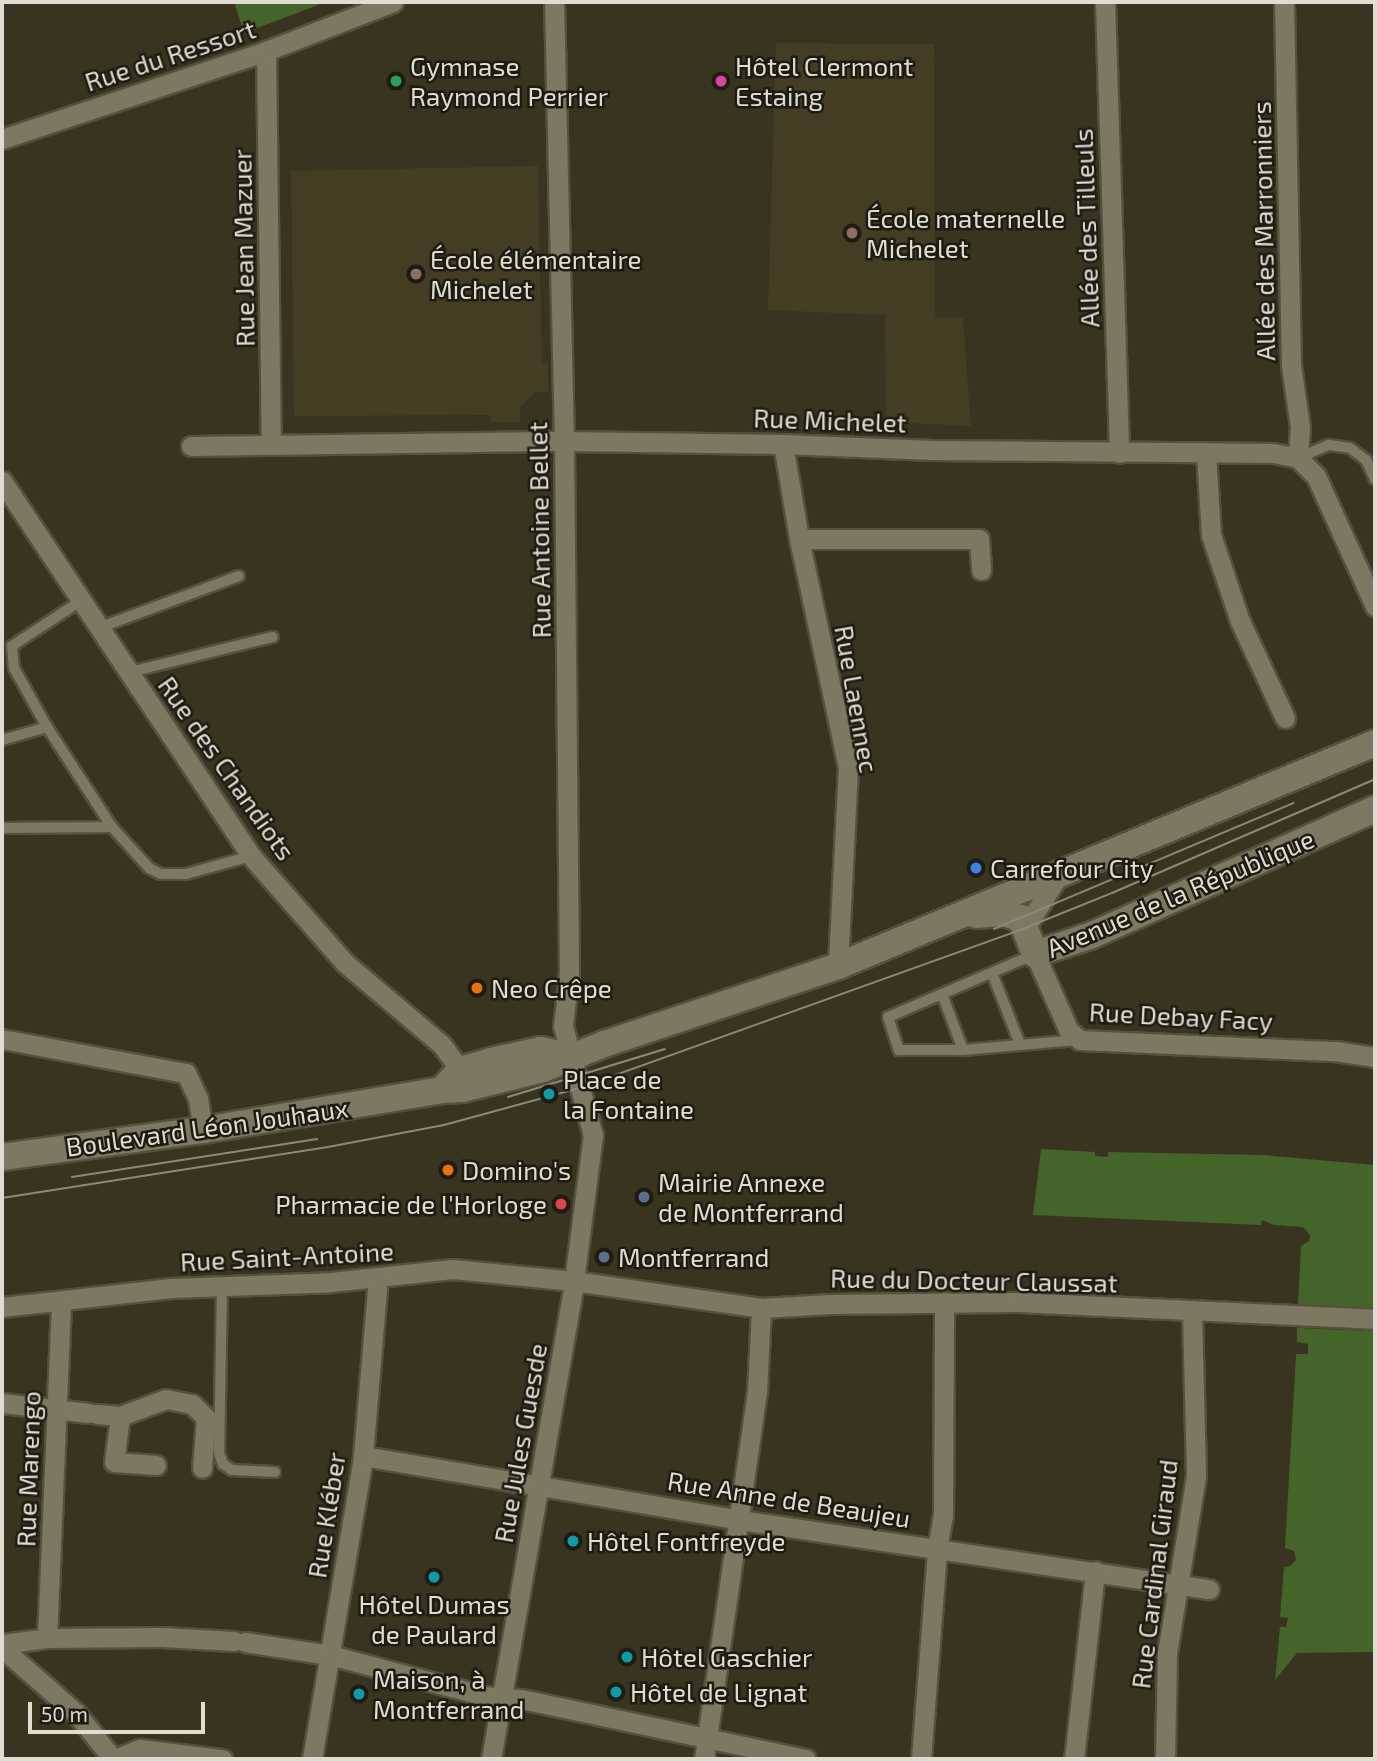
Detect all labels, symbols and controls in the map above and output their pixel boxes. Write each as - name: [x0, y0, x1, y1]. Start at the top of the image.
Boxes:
- street label: Rue du Ressort: [81, 13, 259, 97]
- place label: Gymnase Raymond Perrier: [410, 50, 608, 112]
- place label: Hôtel Clermont Estaing: [735, 50, 914, 112]
- marker: Gymnase Raymond Perrier: [388, 73, 404, 89]
- marker: Hôtel Clermont Estaing: [713, 73, 729, 89]
- street label: Allée des Marronniers: [1245, 101, 1281, 361]
- street label: Allée des Tilleuls: [1067, 128, 1105, 328]
- street label: Rue Jean Mazuer: [226, 149, 260, 347]
- place label: École maternelle Michelet: [866, 202, 1065, 264]
- marker: École maternelle Michelet: [844, 225, 860, 241]
- place label: École élémentaire Michelet: [430, 243, 641, 304]
- marker: École élémentaire Michelet: [408, 266, 424, 282]
- street label: Rue Michelet: [753, 402, 907, 438]
- street label: Rue Antoine Bellet: [522, 421, 556, 639]
- street label: Rue Laennec: [829, 623, 885, 775]
- street label: Rue des Chandiots: [152, 670, 302, 866]
- street label: Avenue de la République: [1041, 822, 1319, 964]
- place label: Carrefour City: [990, 852, 1154, 884]
- marker: Carrefour City: [968, 860, 984, 876]
- place label: Neo Crêpe: [491, 972, 612, 1004]
- marker: Neo Crêpe: [469, 980, 485, 996]
- street label: Rue Debay Facy: [1088, 996, 1274, 1036]
- place label: Place de la Fontaine: [563, 1063, 694, 1124]
- marker: Place de la Fontaine: [541, 1086, 557, 1102]
- street label: Boulevard Léon Jouhaux: [64, 1092, 350, 1162]
- place label: Domino's: [462, 1154, 571, 1186]
- marker: Domino's: [440, 1162, 456, 1178]
- place label: Mairie Annexe de Montferrand: [658, 1166, 844, 1228]
- place label: Pharmacie de l'Horloge: [275, 1188, 547, 1220]
- marker: Mairie Annexe de Montferrand: [636, 1189, 652, 1205]
- marker: Pharmacie de l'Horloge: [553, 1196, 569, 1212]
- street label: Rue Saint-Antoine: [179, 1235, 395, 1277]
- place label: Montferrand: [618, 1241, 769, 1273]
- marker: Montferrand: [596, 1249, 612, 1265]
- street label: Rue du Docteur Claussat: [830, 1262, 1118, 1298]
- street label: Rue Jules Guesde: [487, 1341, 553, 1545]
- street label: Rue Marengo: [10, 1390, 46, 1548]
- street label: Rue Kléber: [301, 1450, 351, 1580]
- street label: Rue Cardinal Giraud: [1124, 1457, 1184, 1691]
- street label: Rue Anne de Beaujeu: [665, 1464, 913, 1534]
- place label: Hôtel Fontfreyde: [587, 1525, 786, 1557]
- marker: Hôtel Fontfreyde: [565, 1533, 581, 1549]
- marker: Hôtel Dumas de Paulard: [426, 1569, 442, 1585]
- place label: Hôtel Dumas de Paulard: [358, 1588, 510, 1650]
- place label: Hôtel Gaschier: [641, 1641, 813, 1673]
- marker: Hôtel Gaschier: [619, 1649, 635, 1665]
- place label: Maison, à Montferrand: [373, 1663, 524, 1724]
- place label: Hôtel de Lignat: [630, 1676, 808, 1708]
- marker: Hôtel de Lignat: [608, 1684, 624, 1700]
- marker: Maison, à Montferrand: [351, 1686, 367, 1702]
- scale bar: [32, 1688, 208, 1732]
- text: 50 m: [41, 1701, 88, 1726]

